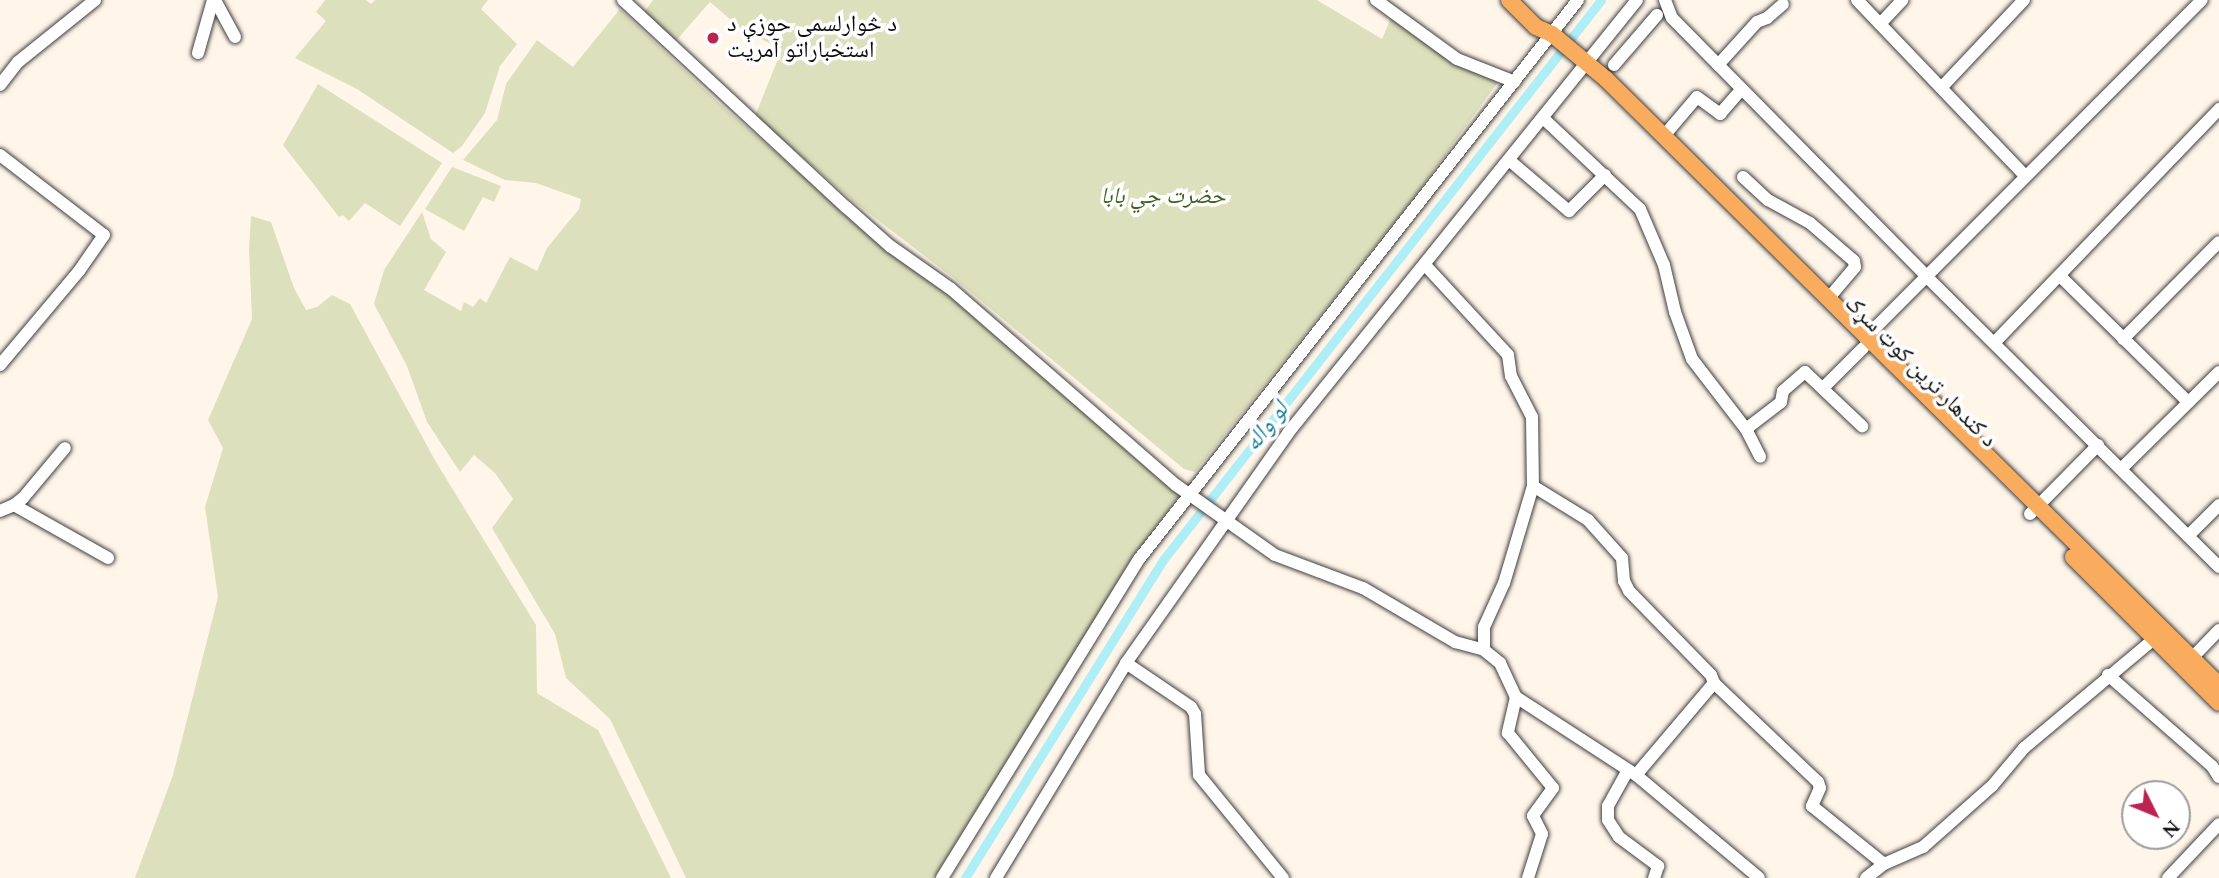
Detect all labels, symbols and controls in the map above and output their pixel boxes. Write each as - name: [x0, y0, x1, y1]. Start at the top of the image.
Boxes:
- place label: د څوارلسمی حوزې د استخباراتو آمريت: [727, 11, 897, 65]
- marker: د څوارلسمی حوزې د استخباراتو آمريت: [705, 30, 721, 46]
- park label: حضرت جي بابا: [1100, 183, 1226, 211]
- street label: د کندهار ترين کوټ سړک: [1838, 290, 2002, 454]
- water label: لو واله: [1239, 396, 1295, 458]
- north arrow: [2121, 780, 2191, 850]
- text: N: [2154, 813, 2186, 844]

